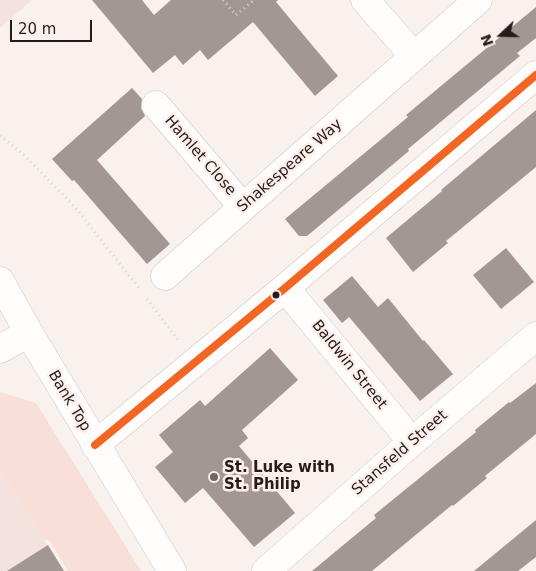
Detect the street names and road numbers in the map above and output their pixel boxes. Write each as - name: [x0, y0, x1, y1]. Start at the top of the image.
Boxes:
- street label: Hamlet Close: [160, 112, 240, 200]
- street label: Shakespeare Way: [234, 116, 346, 216]
- street label: Baldwin Street: [308, 317, 390, 413]
- street label: Bank Top: [44, 367, 94, 435]
- street label: Stansfeld Street: [349, 407, 451, 499]

